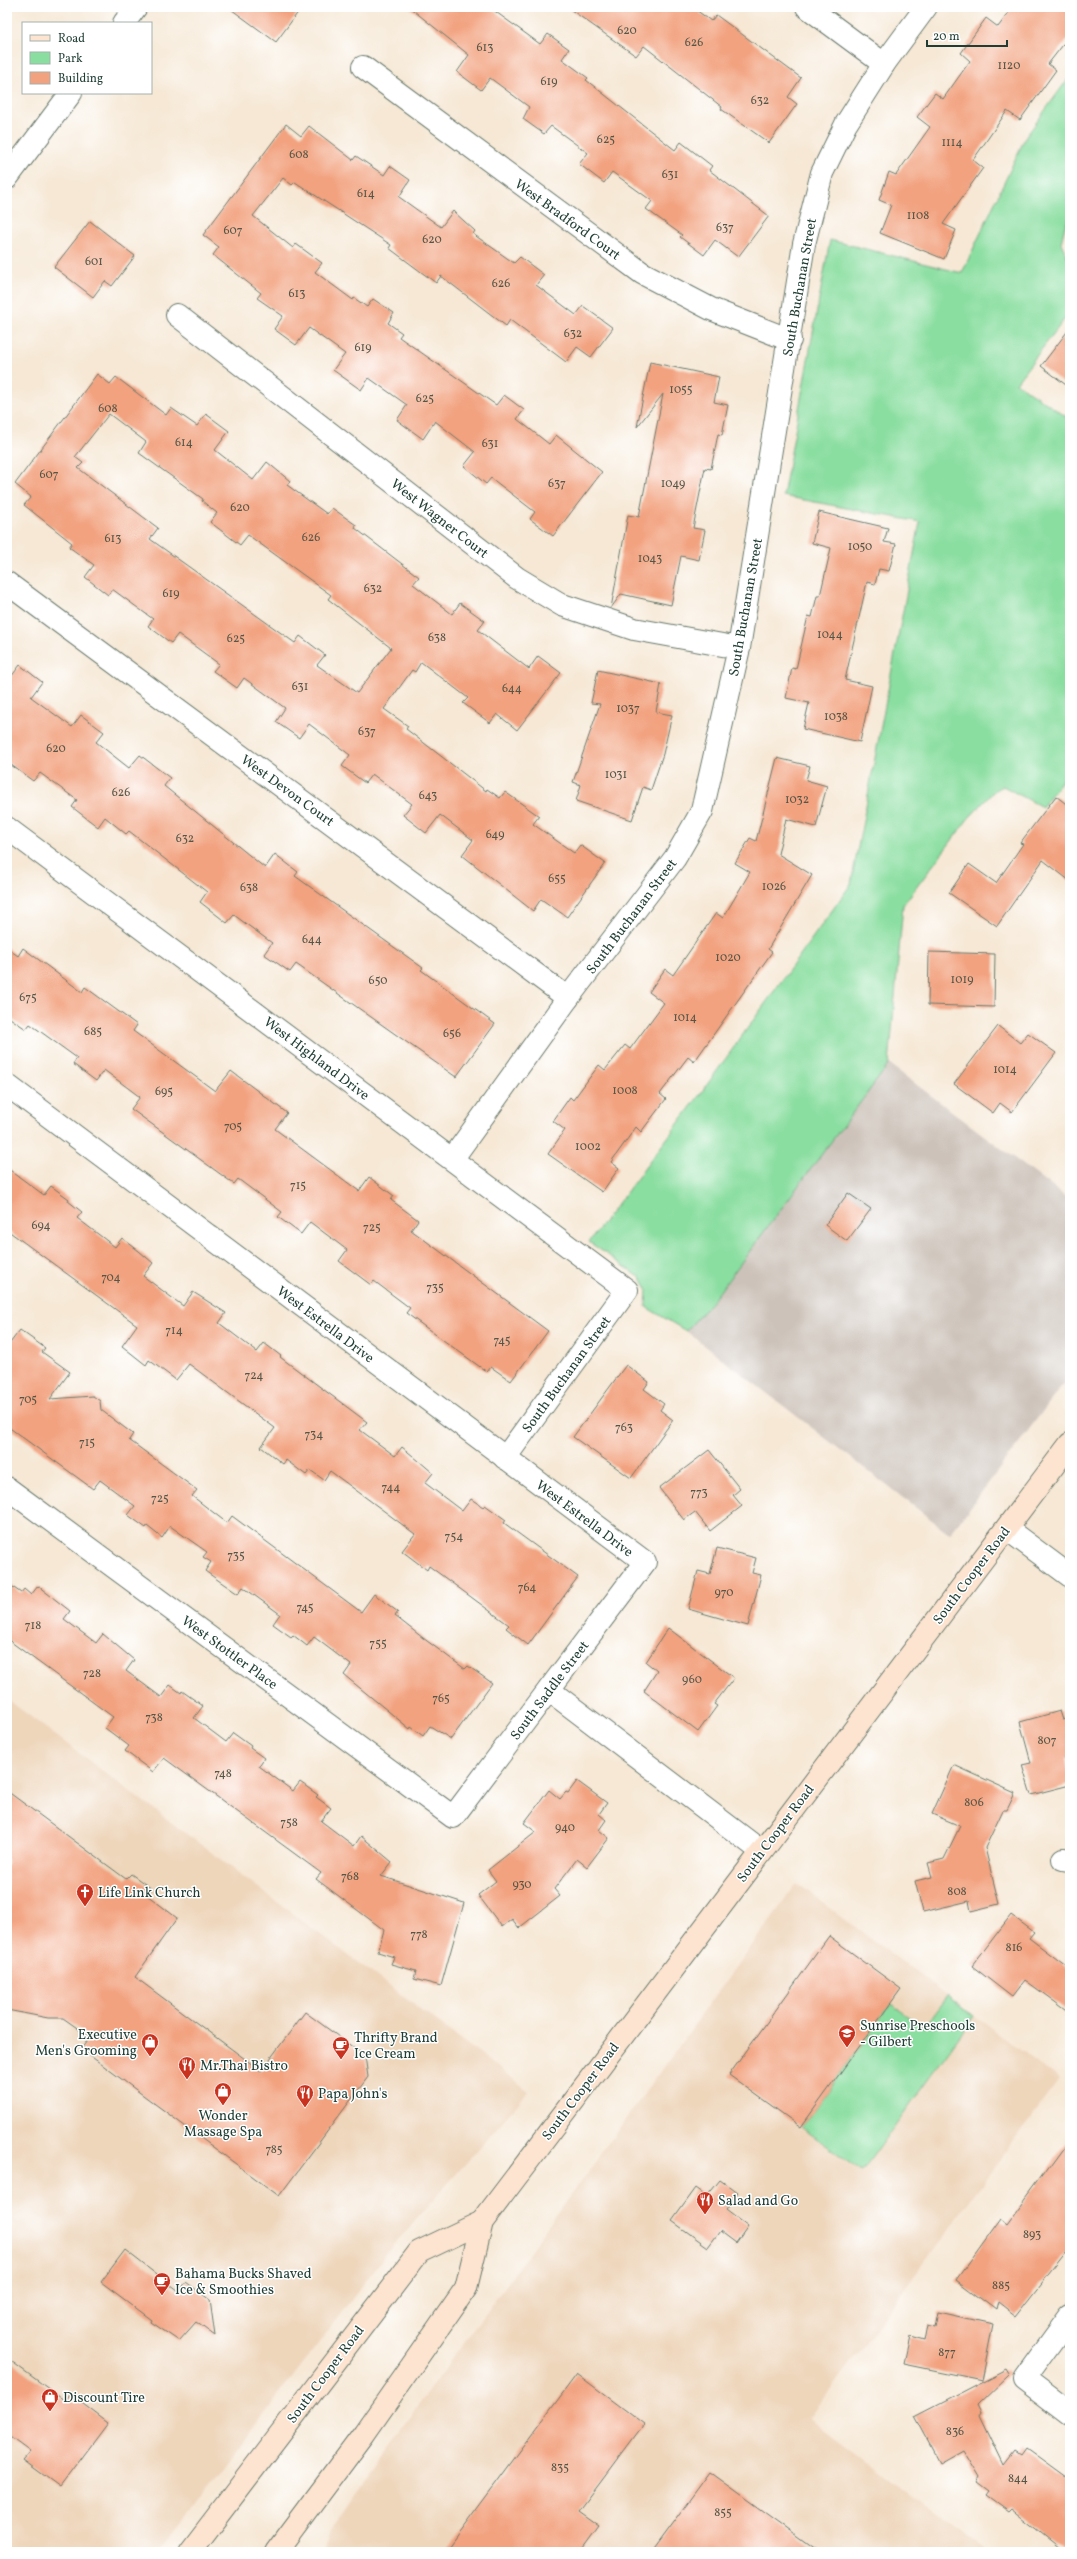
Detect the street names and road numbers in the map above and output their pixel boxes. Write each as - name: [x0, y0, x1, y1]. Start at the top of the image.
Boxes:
- street label: West Bradford Court: [510, 175, 624, 265]
- street label: South Buchanan Street: [779, 217, 822, 358]
- street label: West Wagner Court: [386, 475, 492, 563]
- street label: South Buchanan Street: [725, 537, 768, 678]
- street label: West Devon Court: [237, 751, 338, 832]
- street label: South Buchanan Street: [582, 855, 682, 979]
- street label: West Highland Drive: [259, 1013, 373, 1105]
- street label: West Estrella Drive: [272, 1282, 378, 1368]
- street label: South Buchanan Street: [518, 1313, 616, 1437]
- street label: West Estrella Drive: [531, 1476, 637, 1562]
- street label: South Cooper Road: [929, 1523, 1015, 1629]
- street label: West Stottler Place: [177, 1612, 281, 1695]
- street label: South Saddle Street: [507, 1637, 594, 1745]
- street label: South Cooper Road: [733, 1781, 819, 1887]
- street label: South Cooper Road: [538, 2039, 624, 2145]
- street label: South Cooper Road: [283, 2322, 369, 2428]

